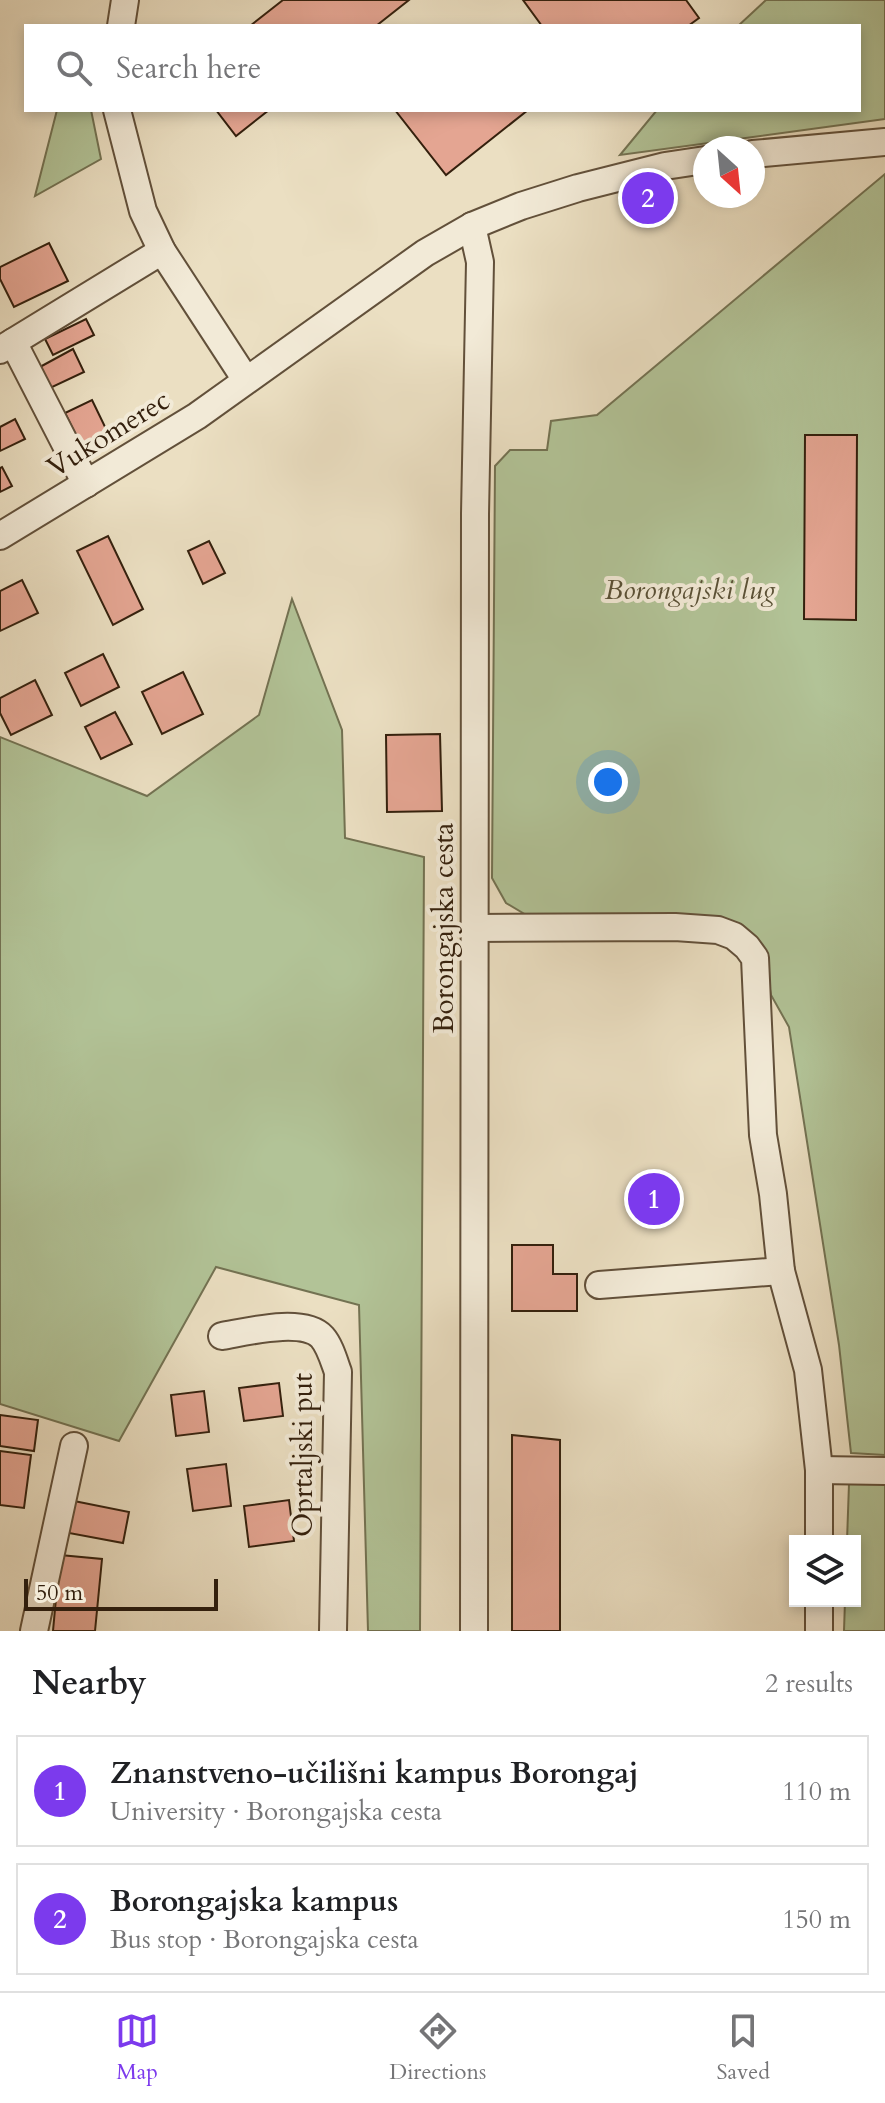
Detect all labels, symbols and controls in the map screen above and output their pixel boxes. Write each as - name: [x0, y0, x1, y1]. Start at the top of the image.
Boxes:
- search box: [24, 24, 861, 112]
- icon: search: [52, 46, 96, 90]
- text: Search here: [116, 48, 261, 89]
- north arrow: [693, 136, 765, 208]
- pin: 2: [622, 168, 674, 228]
- street label: Vukomerec: [40, 381, 177, 487]
- park label: Borongajski lug: [605, 571, 776, 609]
- your location: [588, 762, 628, 802]
- street label: Borongajska cesta: [425, 823, 463, 1033]
- pin: 1: [628, 1169, 680, 1229]
- street label: Oprtaljski put: [284, 1373, 322, 1537]
- map controls: [789, 1535, 861, 1607]
- button: layers: [789, 1535, 861, 1607]
- scale bar: [24, 1575, 218, 1611]
- text: 50 m: [36, 1578, 83, 1608]
- text: Nearby: [32, 1660, 147, 1706]
- text: 2 results: [765, 1666, 853, 1701]
- text: Znanstveno-učilišni kampus Borongaj: [110, 1753, 639, 1794]
- text: 1: [53, 1774, 67, 1809]
- text: 110 m: [782, 1774, 851, 1809]
- text: University · Borongajska cesta: [110, 1794, 442, 1829]
- text: Borongajska kampus: [110, 1881, 398, 1922]
- text: 2: [53, 1902, 67, 1937]
- text: 150 m: [782, 1902, 851, 1937]
- text: Bus stop · Borongajska cesta: [110, 1922, 419, 1957]
- tab: Map: [115, 2009, 159, 2087]
- tab: Directions: [389, 2009, 486, 2087]
- tab: Saved: [717, 2009, 770, 2087]

